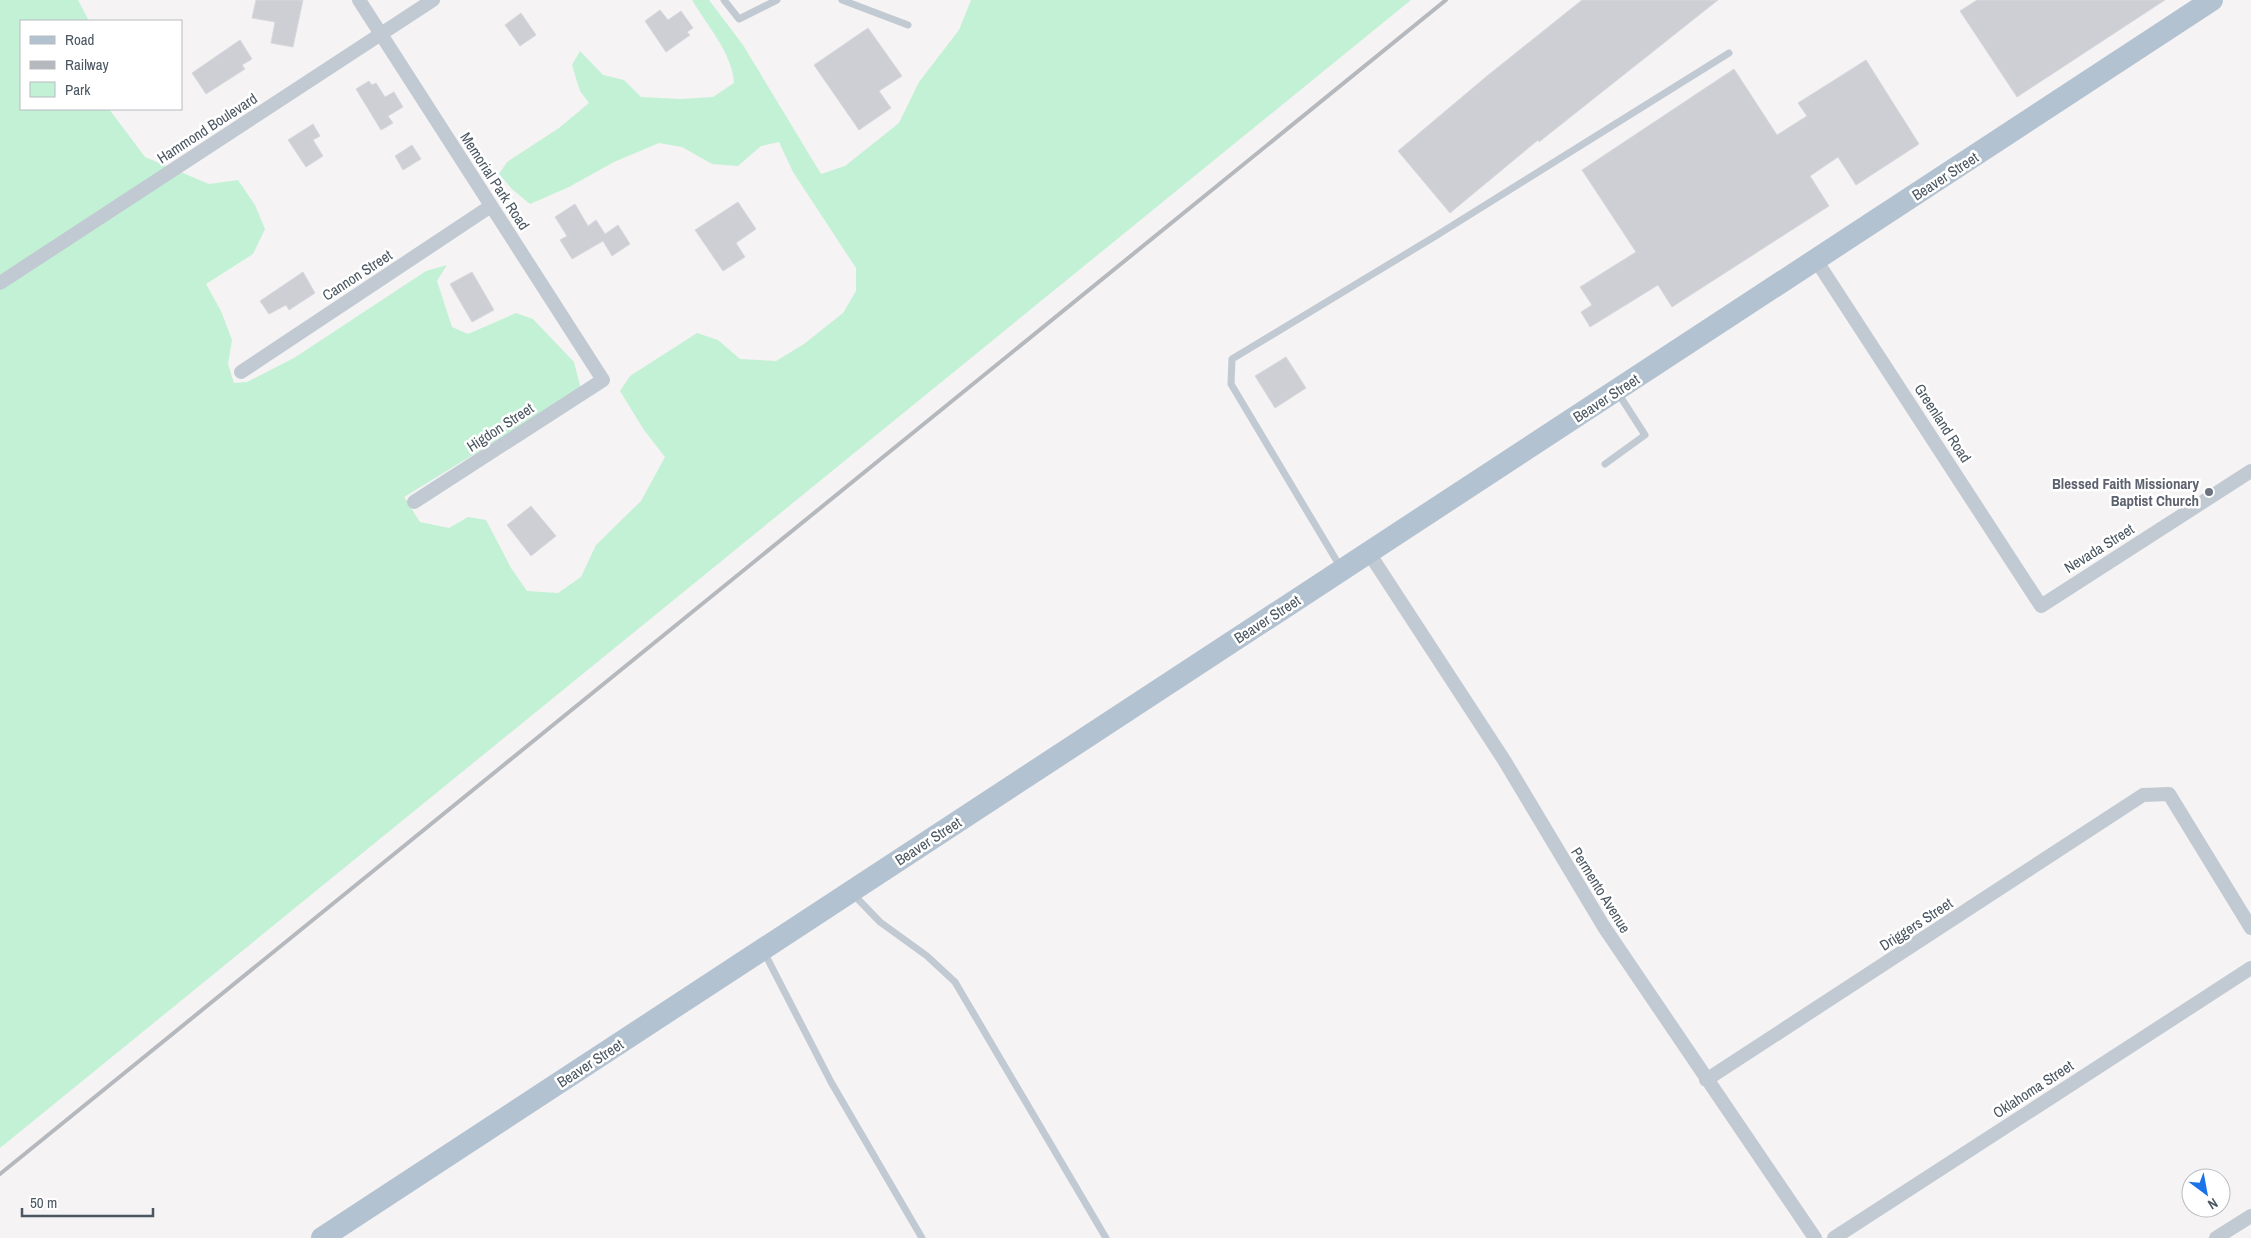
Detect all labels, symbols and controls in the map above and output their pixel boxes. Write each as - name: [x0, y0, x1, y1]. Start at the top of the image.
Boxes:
- legend: [20, 20, 182, 110]
- text: Road: [65, 29, 94, 50]
- text: Railway: [65, 54, 110, 75]
- text: Park: [65, 79, 91, 100]
- street label: Hammond Boulevard: [153, 88, 261, 168]
- street label: Memorial Park Road: [455, 128, 535, 234]
- street label: Beaver Street: [1908, 146, 1983, 205]
- street label: Cannon Street: [318, 244, 396, 305]
- street label: Beaver Street: [1569, 368, 1644, 427]
- street label: Greenland Road: [1910, 379, 1976, 467]
- street label: Higdon Street: [462, 397, 538, 456]
- place label: Blessed Faith Missionary Baptist Church: [2052, 473, 2199, 511]
- marker: Blessed Faith Missionary Baptist Church: [2203, 486, 2215, 498]
- street label: Nevada Street: [2060, 518, 2138, 578]
- street label: Beaver Street: [1230, 589, 1305, 648]
- street label: Beaver Street: [891, 811, 966, 870]
- street label: Permento Avenue: [1566, 843, 1636, 937]
- street label: Driggers Street: [1875, 892, 1957, 956]
- street label: Beaver Street: [553, 1033, 628, 1092]
- street label: Oklahoma Street: [1989, 1055, 2078, 1123]
- north arrow: [2181, 1168, 2231, 1218]
- scale bar: [22, 1186, 154, 1218]
- text: 50 m: [30, 1192, 57, 1213]
- text: N: [2205, 1194, 2221, 1214]

